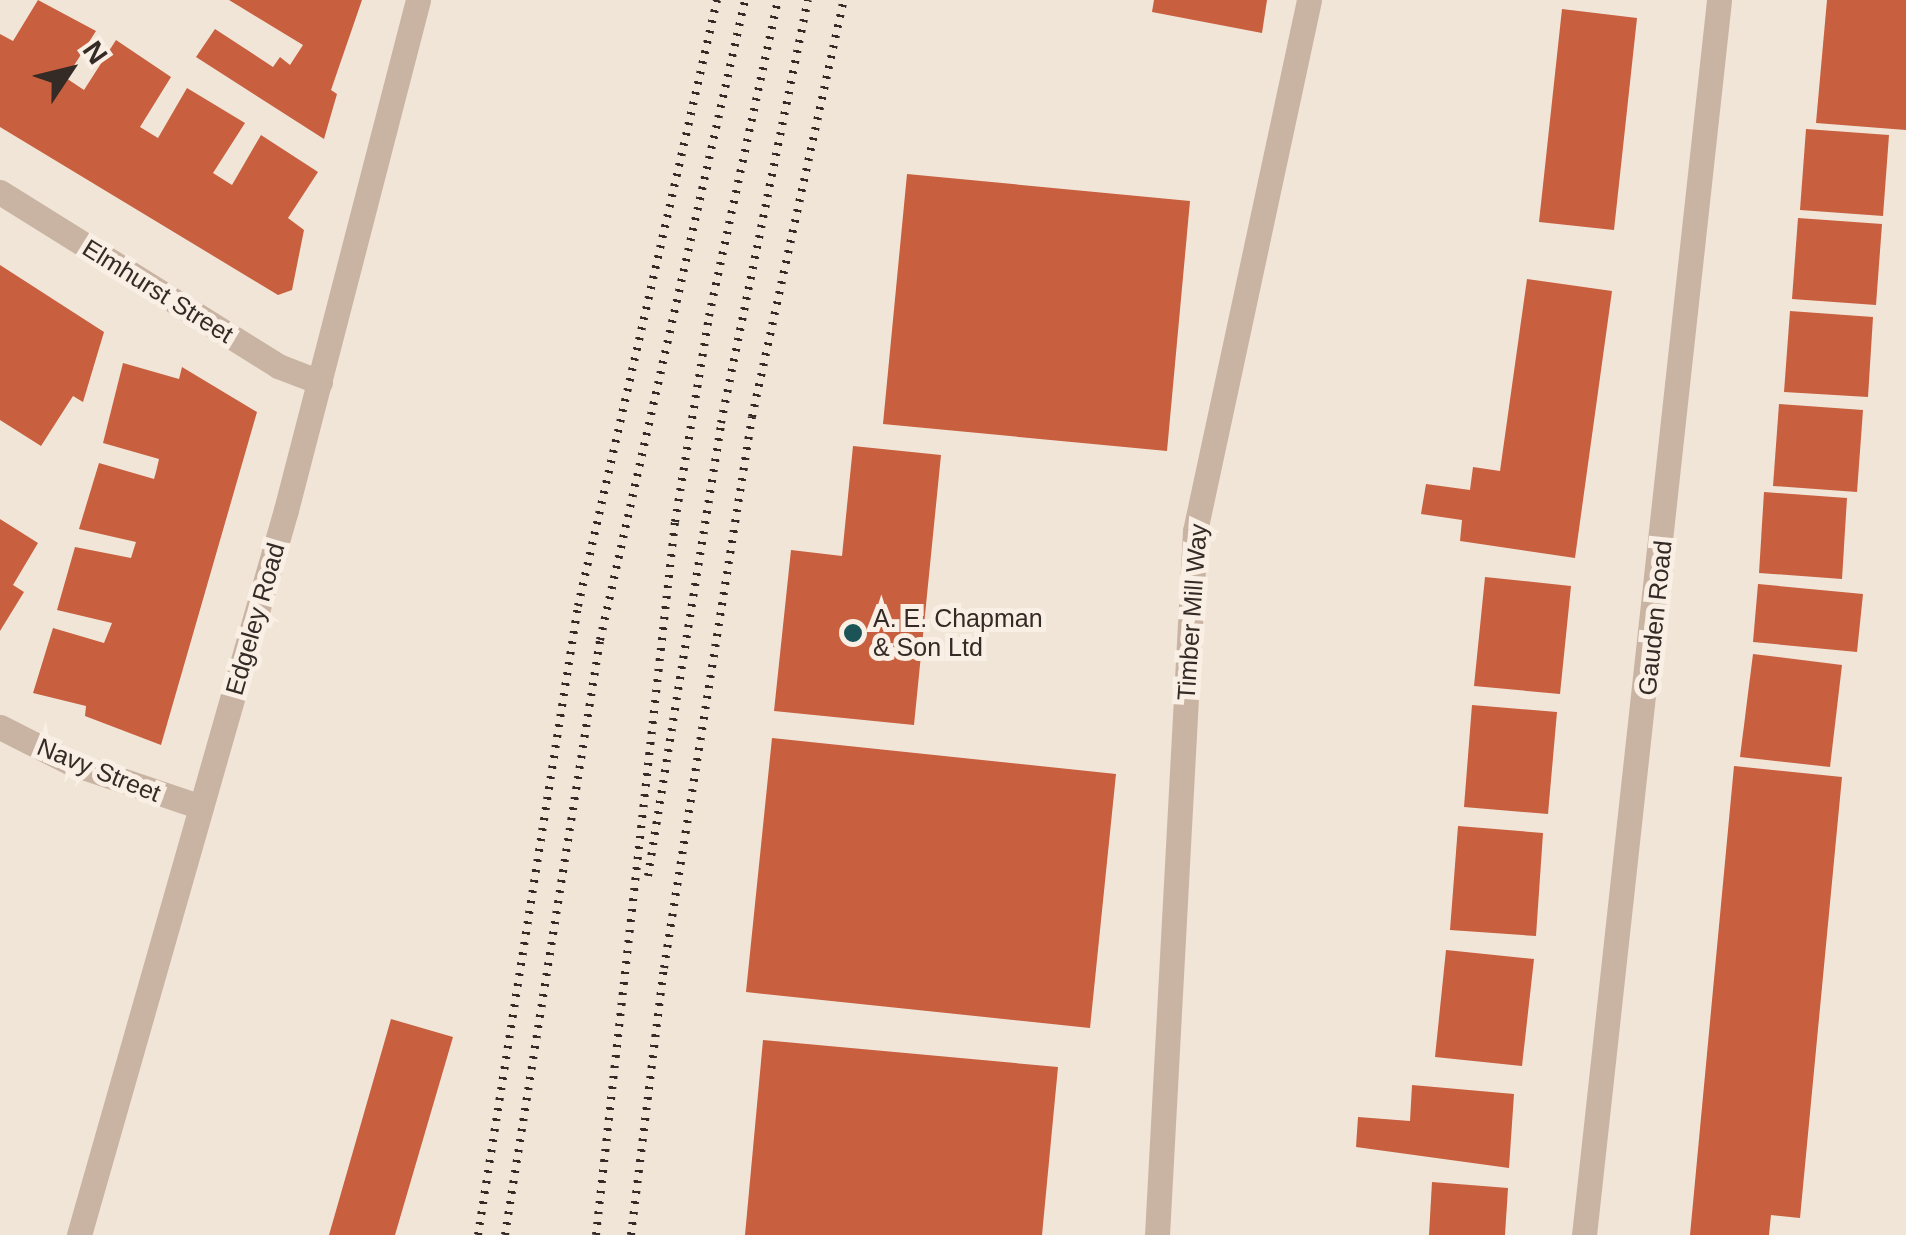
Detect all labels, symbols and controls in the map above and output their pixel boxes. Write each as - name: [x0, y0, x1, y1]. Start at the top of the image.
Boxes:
- north arrow: [20, 20, 120, 120]
- text: N: [76, 35, 113, 70]
- street label: Elmhurst Street: [77, 233, 239, 349]
- street label: Timber Mill Way: [1171, 523, 1213, 701]
- street label: Edgeley Road: [219, 539, 291, 699]
- street label: Gauden Road: [1632, 539, 1678, 697]
- place label: A. E. Chapman & Son Ltd: [873, 604, 1043, 663]
- marker: A. E. Chapman & Son Ltd: [842, 622, 864, 644]
- street label: Navy Street: [33, 732, 165, 808]

